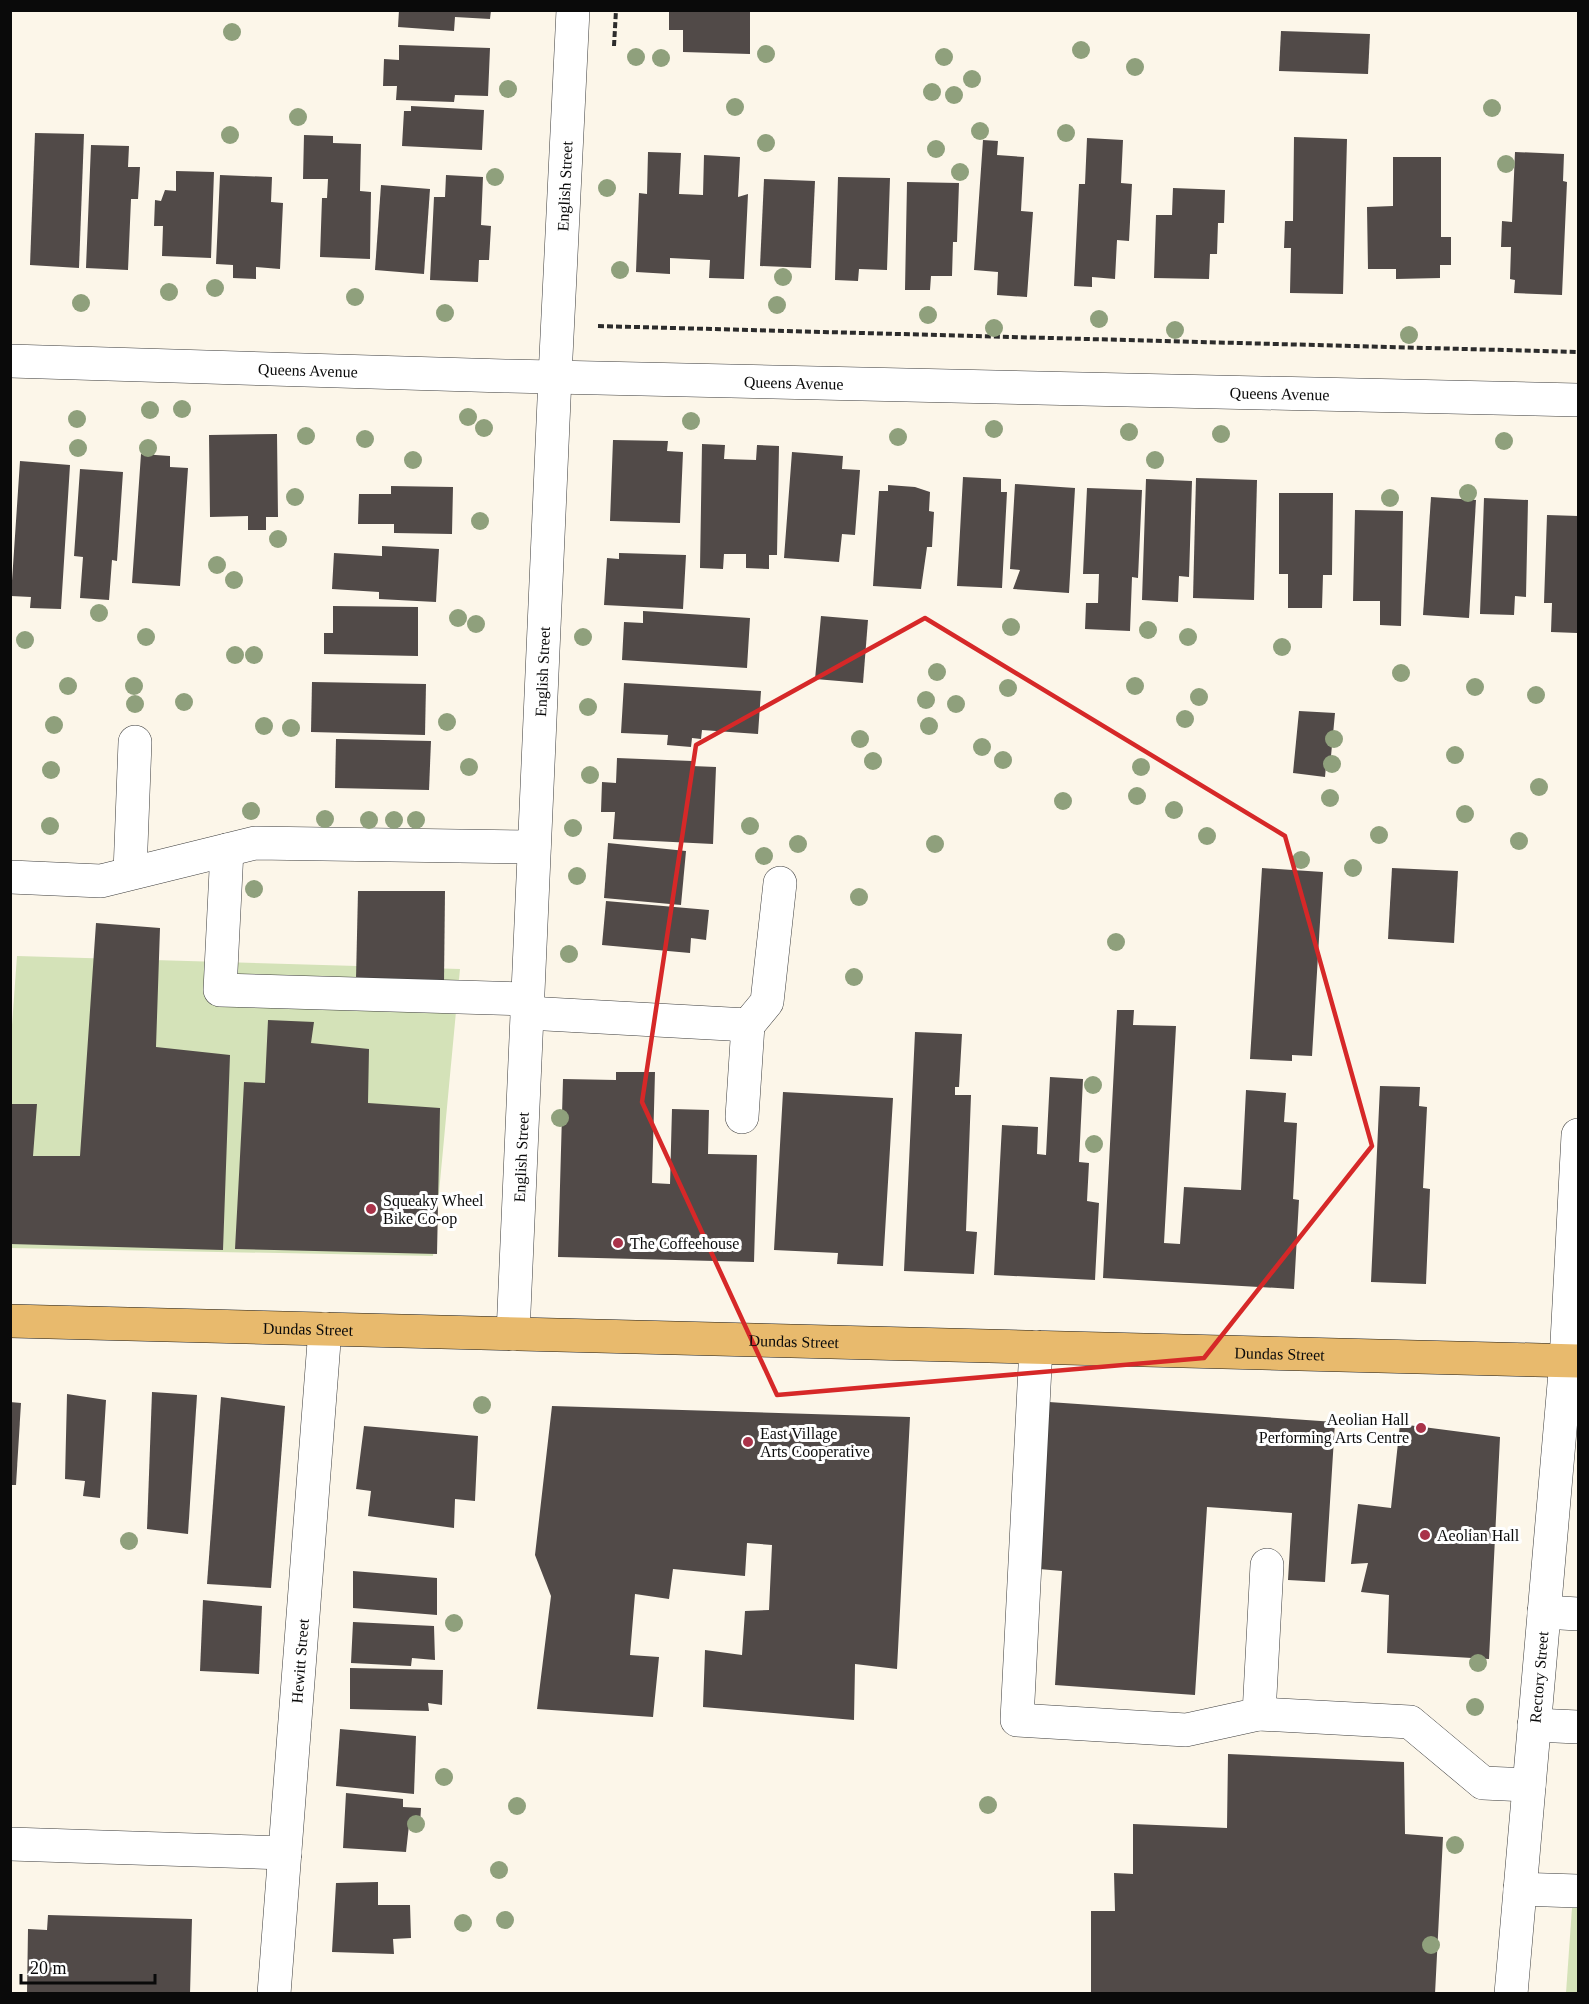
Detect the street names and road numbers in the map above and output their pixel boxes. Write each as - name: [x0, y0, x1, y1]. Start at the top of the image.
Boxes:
- street label: English Street: [554, 140, 576, 232]
- street label: Queens Avenue: [258, 361, 358, 381]
- street label: Queens Avenue: [744, 373, 844, 393]
- street label: Queens Avenue: [1230, 384, 1330, 403]
- street label: English Street: [532, 626, 553, 717]
- street label: English Street: [511, 1111, 532, 1203]
- street label: Dundas Street: [263, 1319, 354, 1339]
- street label: Dundas Street: [748, 1332, 840, 1351]
- street label: Dundas Street: [1234, 1344, 1325, 1364]
- street label: Hewitt Street: [288, 1617, 312, 1704]
- street label: Rectory Street: [1527, 1630, 1552, 1724]

